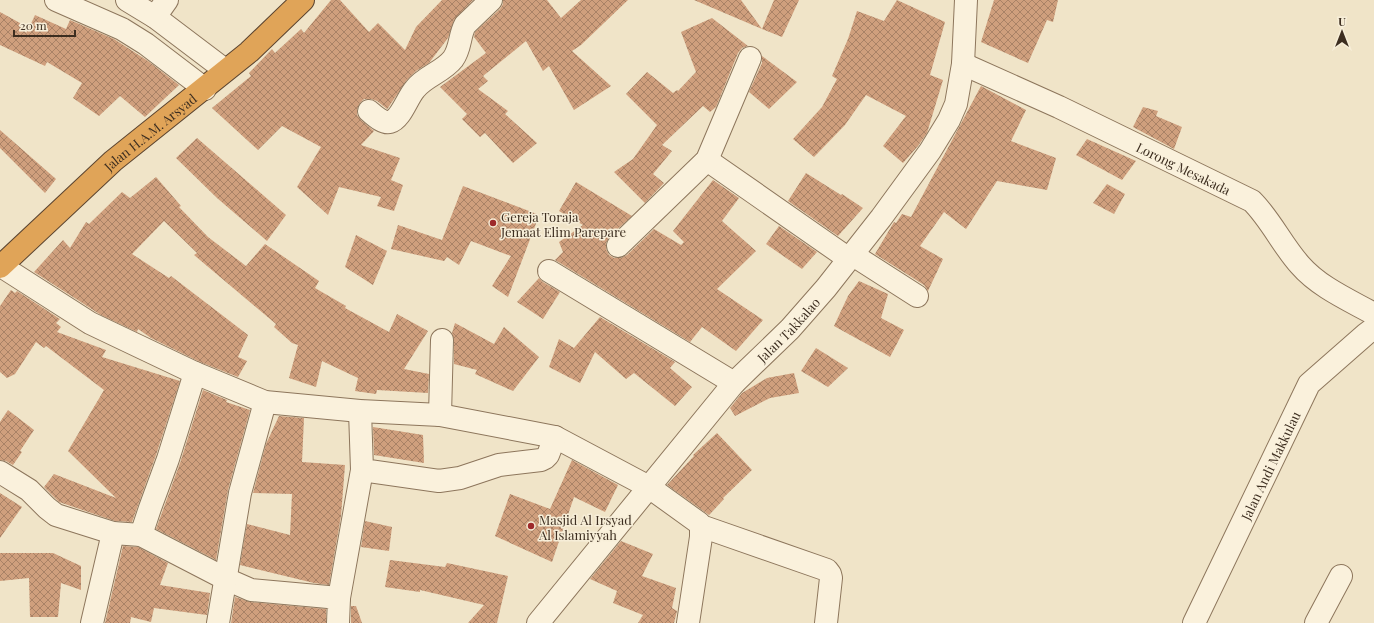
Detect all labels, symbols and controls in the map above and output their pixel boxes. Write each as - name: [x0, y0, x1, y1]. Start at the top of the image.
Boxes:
- scale bar: [14, 12, 75, 38]
- north arrow: [1322, 12, 1362, 52]
- text: U: [1338, 14, 1346, 29]
- text: 20 m: [20, 17, 47, 33]
- street label: Jalan H.A.M. Arsyad: [99, 89, 200, 175]
- street label: Lorong Mesakada: [1134, 138, 1234, 198]
- place label: Gereja Toraja Jemaat Elim Parepare: [500, 208, 627, 240]
- marker: Gereja Toraja Jemaat Elim Parepare: [488, 218, 498, 228]
- street label: Jalan Takkalao: [752, 293, 823, 366]
- street label: Jalan Andi Makkulau: [1236, 408, 1303, 523]
- place label: Masjid Al Irsyad Al Islamiyyah: [538, 511, 632, 543]
- marker: Masjid Al Irsyad Al Islamiyyah: [526, 521, 536, 531]

